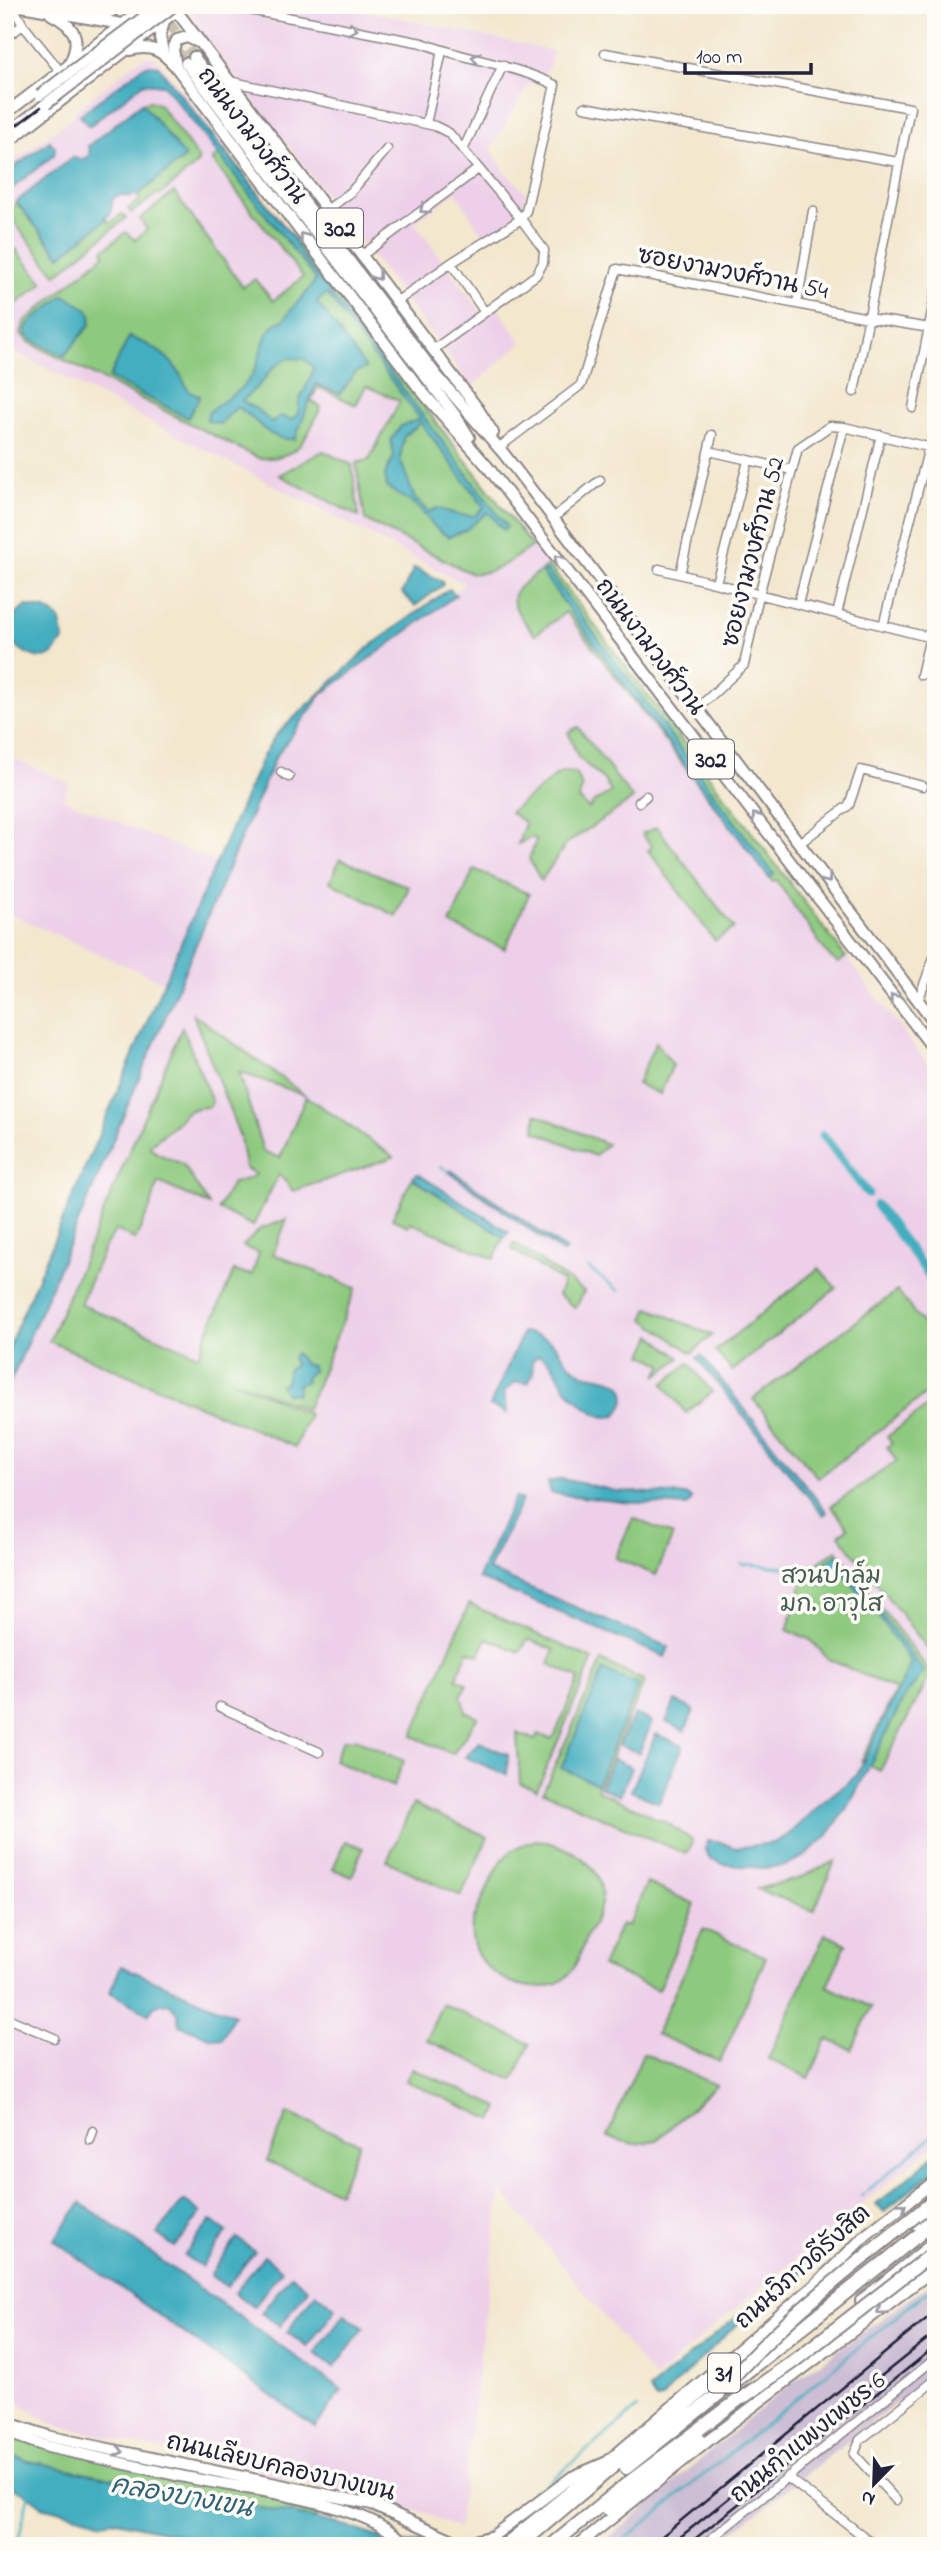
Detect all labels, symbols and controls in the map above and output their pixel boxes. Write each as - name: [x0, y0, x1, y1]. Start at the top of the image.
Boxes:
- one-way arrow: [347, 21, 359, 36]
- scale bar: [685, 32, 811, 76]
- text: 100 m: [696, 43, 742, 73]
- one-way arrow: [470, 52, 482, 67]
- street label: ถนนงามวงศ์วาน: [188, 60, 315, 213]
- one-way arrow: [419, 201, 432, 214]
- road number: 302: [317, 208, 363, 247]
- one-way arrow: [299, 232, 312, 244]
- street label: ซอยงามวงศ์วาน 54: [634, 238, 831, 310]
- one-way arrow: [369, 269, 381, 281]
- street label: ซอยงามวงศ์วาน 52: [713, 453, 795, 652]
- one-way arrow: [553, 554, 566, 567]
- street label: ถนนงามวงศ์วาน: [586, 571, 713, 724]
- road number: 302: [688, 740, 734, 778]
- one-way arrow: [751, 812, 764, 825]
- one-way arrow: [819, 872, 832, 884]
- one-way arrow: [890, 993, 903, 1005]
- park label: สวนปาล์ม มก. อาวุโส: [780, 1559, 884, 1623]
- street label: ถนนวิภาวดีรังสิต: [728, 2197, 879, 2339]
- one-way arrow: [894, 2202, 906, 2215]
- one-way arrow: [877, 2301, 889, 2314]
- road number: 31: [708, 2354, 740, 2392]
- street label: ถนนกำแพงเพชร 6: [722, 2364, 894, 2513]
- street label: ถนนเลียบคลองบางเขน: [164, 2426, 398, 2506]
- one-way arrow: [113, 2442, 125, 2457]
- north arrow: [839, 2450, 909, 2520]
- water label: คลองบางเขน: [109, 2467, 255, 2523]
- text: N: [857, 2482, 880, 2512]

